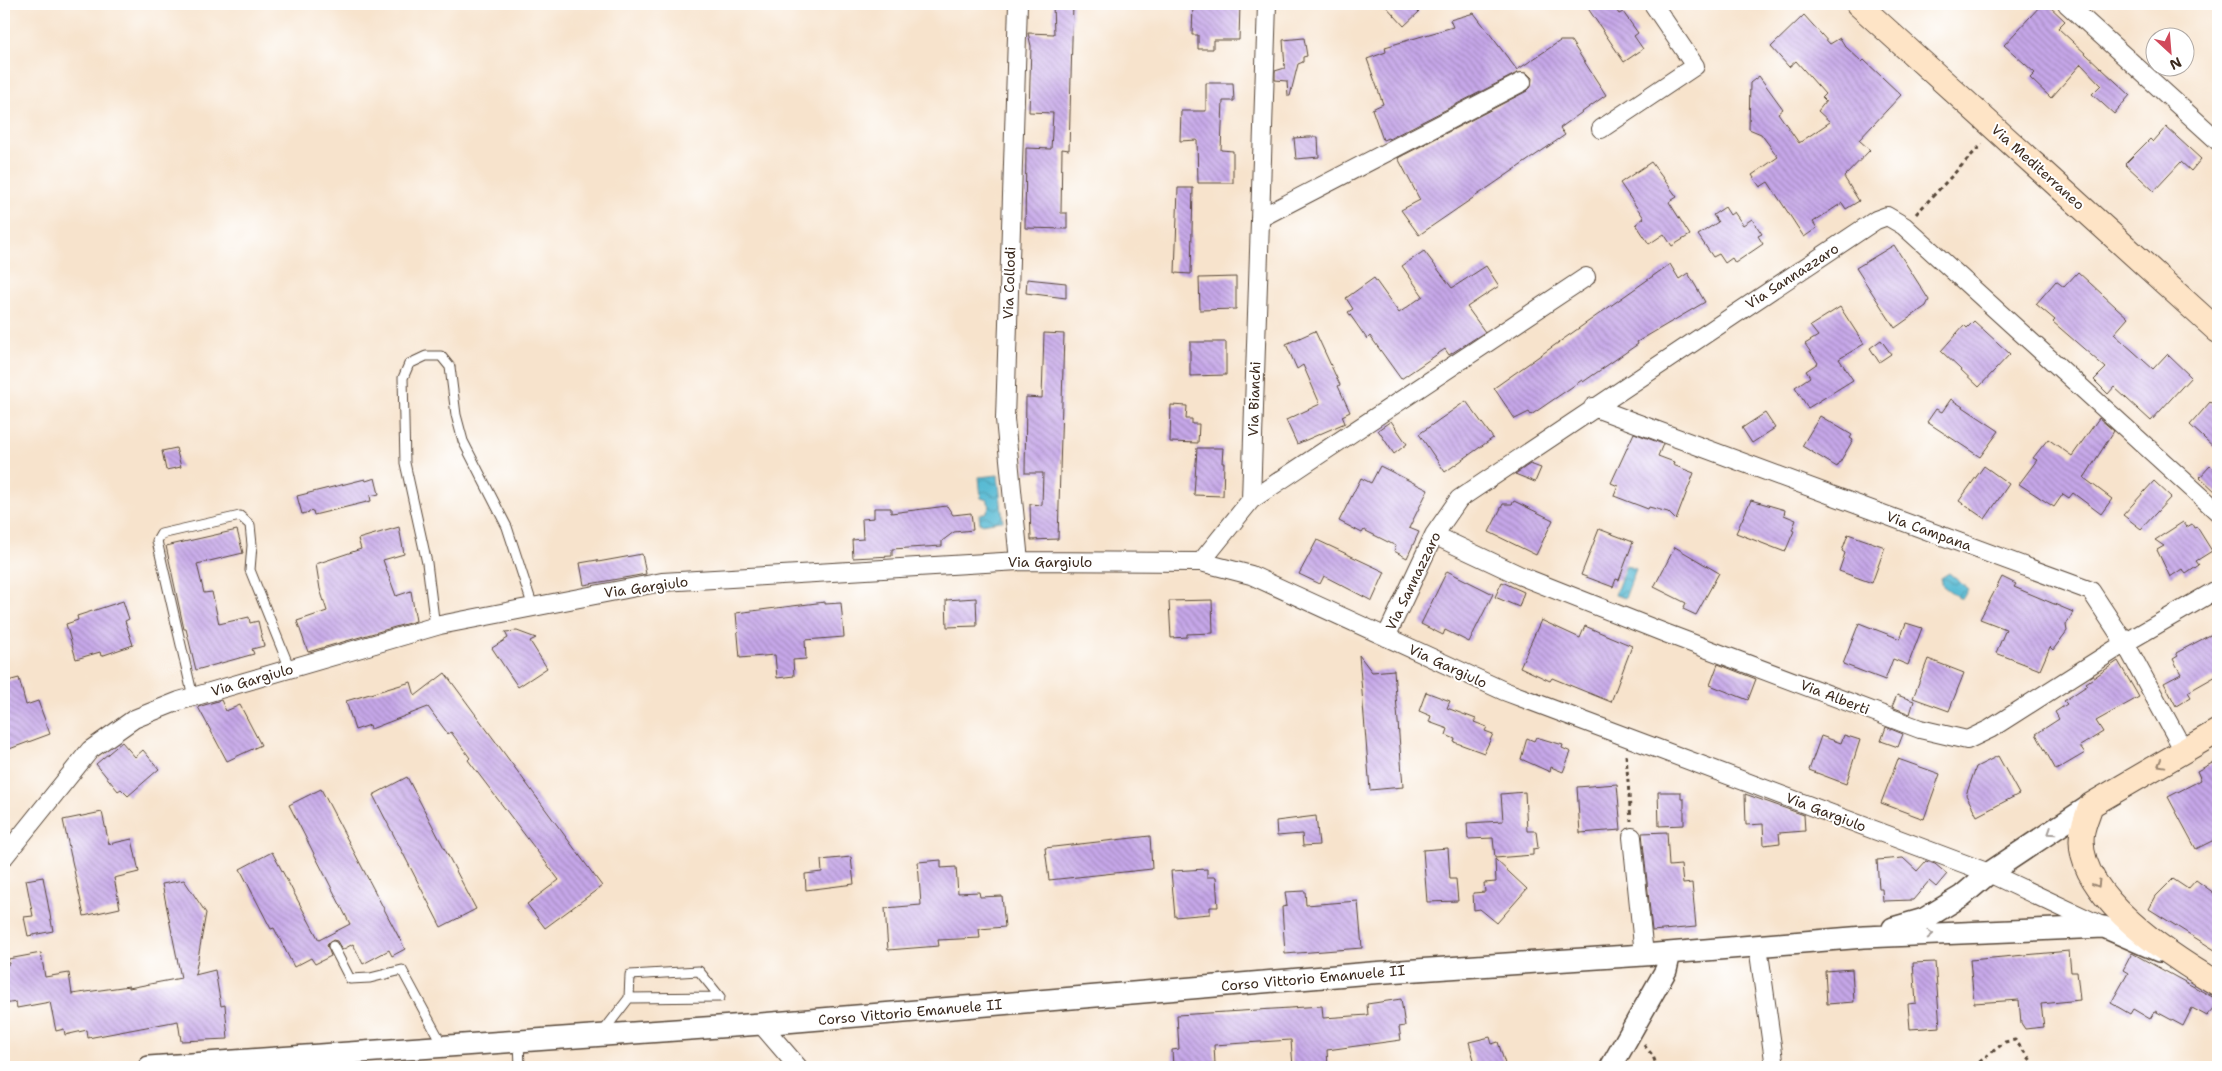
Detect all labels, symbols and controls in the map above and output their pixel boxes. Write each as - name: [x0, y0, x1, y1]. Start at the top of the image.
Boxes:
- north arrow: [2144, 28, 2194, 78]
- text: N: [2167, 53, 2185, 74]
- street label: Via Mediterraneo: [1988, 120, 2088, 214]
- street label: Via Sannazzaro: [1742, 239, 1842, 313]
- street label: Via Collodi: [999, 246, 1019, 320]
- street label: Via Bianchi: [1244, 361, 1264, 437]
- street label: Via Campana: [1884, 507, 1974, 555]
- street label: Via Sannazzaro: [1381, 529, 1445, 633]
- street label: Via Gargiulo: [1008, 553, 1092, 571]
- street label: Via Gargiulo: [603, 572, 689, 602]
- street label: Via Gargiulo: [1406, 640, 1490, 692]
- street label: Via Gargiulo: [209, 660, 295, 700]
- street label: Via Alberti: [1798, 676, 1872, 718]
- one-way arrow: [2157, 758, 2166, 768]
- street label: Via Gargiulo: [1783, 788, 1869, 836]
- one-way arrow: [2047, 826, 2056, 835]
- one-way arrow: [2091, 878, 2101, 887]
- one-way arrow: [1927, 929, 1935, 940]
- street label: Corso Vittorio Emanuele II: [1220, 961, 1406, 995]
- street label: Corso Vittorio Emanuele II: [817, 995, 1003, 1029]

